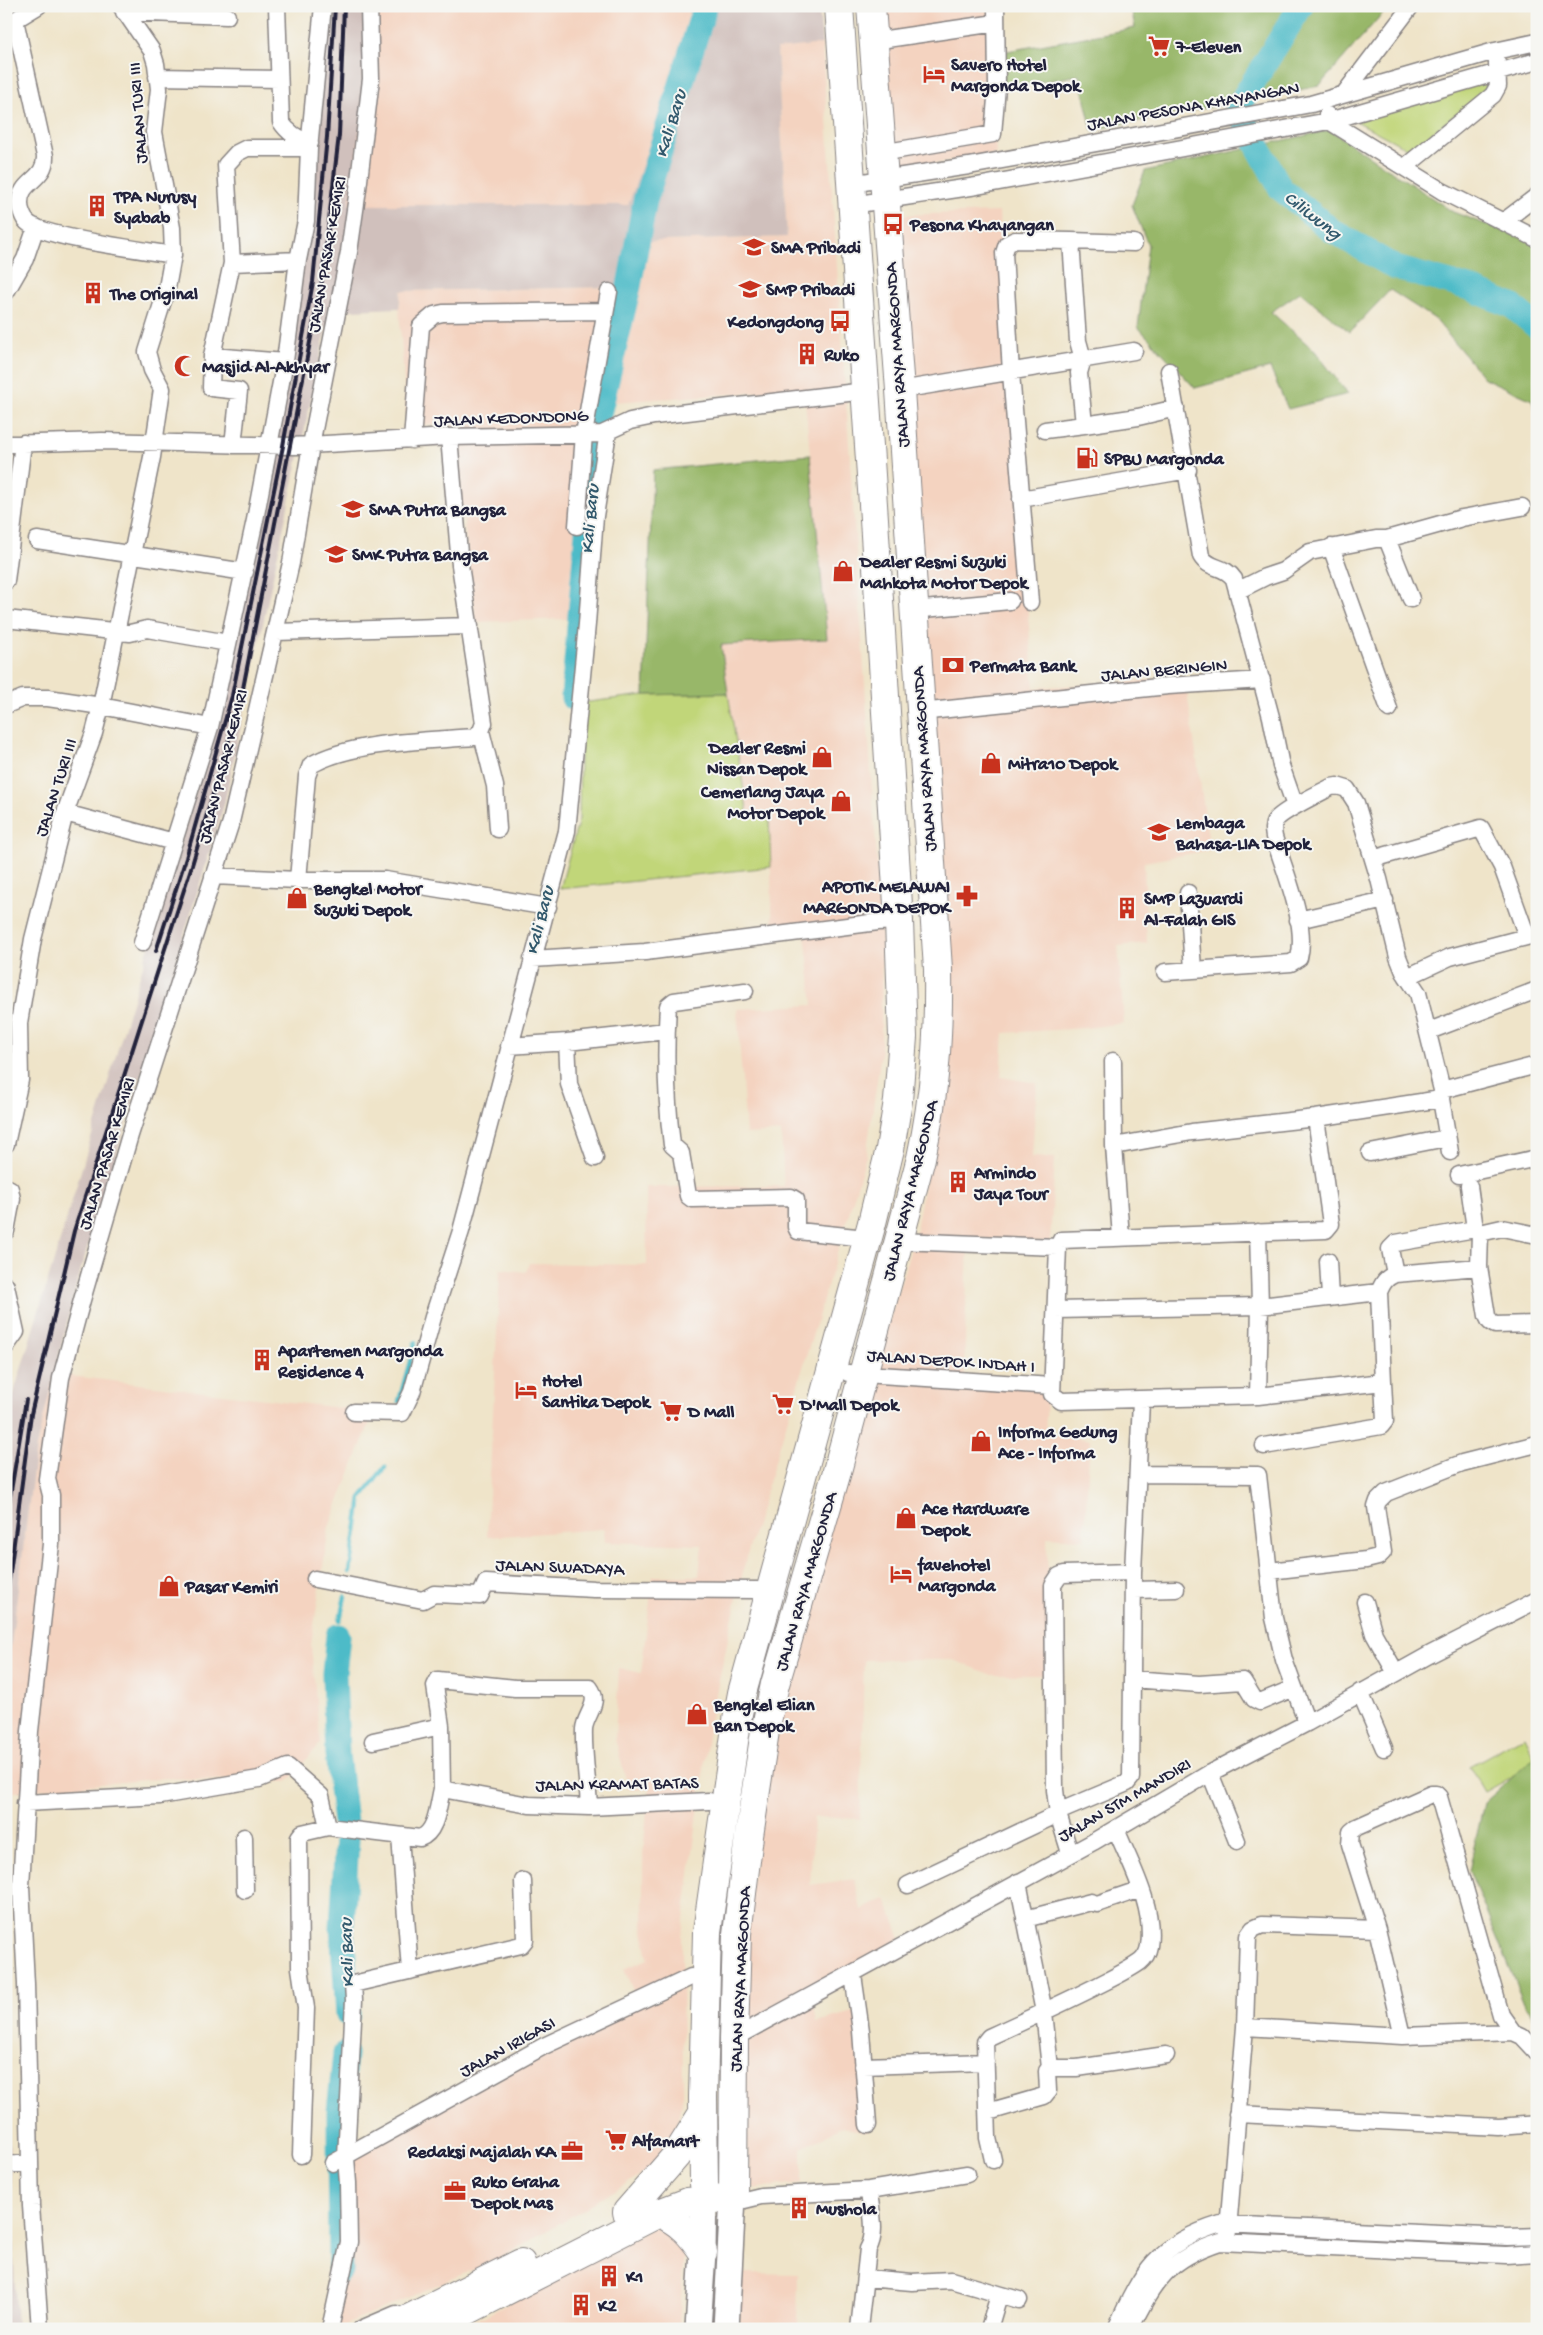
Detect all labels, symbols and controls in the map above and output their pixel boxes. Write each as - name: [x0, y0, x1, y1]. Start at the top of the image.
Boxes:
- supermarket icon: 7-Eleven: [1146, 33, 1172, 59]
- place label: 7-Eleven: [1175, 38, 1242, 59]
- place label: Savero Hotel Margonda Depok: [951, 56, 1082, 98]
- street label: JALAN TURI III: [125, 61, 154, 164]
- hotel icon: Savero Hotel Margonda Depok: [921, 61, 947, 87]
- street label: JALAN PESONA KHAYANGAN: [1085, 78, 1301, 137]
- water label: Kali Baru: [651, 85, 694, 161]
- street label: JALAN PASAR KEMIRI: [304, 175, 353, 334]
- water label: Ciliwung: [1279, 187, 1346, 247]
- place label: TPA Nurusy Syabab: [112, 188, 196, 230]
- building icon: TPA Nurusy Syabab: [84, 193, 110, 219]
- bus stop icon: Pesona Khayangan: [880, 211, 906, 237]
- place label: Pesona Khayangan: [909, 216, 1054, 237]
- school or university icon: SMA Pribadi: [741, 234, 767, 260]
- place label: SMA Pribadi: [771, 239, 861, 260]
- street label: JALAN RAYA MARGONDA: [881, 260, 915, 448]
- school or university icon: SMP Pribadi: [737, 276, 763, 302]
- building icon: The Original: [80, 280, 106, 306]
- place label: SMP Pribadi: [766, 281, 855, 302]
- place label: The Original: [108, 285, 198, 306]
- bus stop icon: Kedongdong: [827, 308, 853, 334]
- place label: Kedongdong: [726, 313, 824, 334]
- building icon: Ruko: [794, 341, 820, 367]
- place label: Ruko: [823, 346, 860, 367]
- mosque icon: Masjid Al-Akhyar: [172, 353, 198, 379]
- place label: Masjid Al-Akhyar: [202, 358, 331, 379]
- street label: JALAN KEDONDONG: [434, 406, 589, 433]
- fuel station icon: SPBU Margonda: [1074, 445, 1100, 471]
- place label: SPBU Margonda: [1104, 450, 1225, 471]
- water label: Kali Baru: [577, 482, 606, 555]
- school or university icon: SMA Putra Bangsa: [340, 496, 366, 522]
- place label: SMA Putra Bangsa: [369, 501, 507, 522]
- school or university icon: SMK Putra Bangsa: [323, 541, 349, 567]
- place label: SMK Putra Bangsa: [352, 546, 489, 567]
- place label: Dealer Resmi Suzuki Mahkota Motor Depok: [858, 553, 1030, 595]
- shop icon: Dealer Resmi Suzuki Mahkota Motor Depok: [830, 558, 856, 584]
- bank icon: Permata Bank: [940, 652, 966, 678]
- street label: JALAN BERINGIN: [1100, 656, 1228, 687]
- place label: Permata Bank: [969, 657, 1078, 678]
- street label: JALAN RAYA MARGONDA: [908, 664, 942, 852]
- street label: JALAN PASAR KEMIRI: [195, 687, 254, 846]
- street label: JALAN TURI III: [32, 736, 83, 839]
- place label: Dealer Resmi Nissan Depok: [707, 739, 808, 781]
- shop icon: Dealer Resmi Nissan Depok: [809, 744, 835, 770]
- shop icon: Mitra10 Depok: [978, 750, 1004, 776]
- place label: Mitra10 Depok: [1008, 755, 1119, 776]
- place label: Cemerlang Jaya Motor Depok: [700, 783, 826, 825]
- shop icon: Cemerlang Jaya Motor Depok: [828, 788, 854, 814]
- place label: Lembaga Bahasa-LIA Depok: [1175, 814, 1312, 856]
- school or university icon: Lembaga Bahasa-LIA Depok: [1146, 819, 1172, 845]
- place label: APOTIK MELAWAI MARGONDA DEPOK: [803, 878, 952, 920]
- place label: Bengkel Motor Suzuki Depok: [313, 880, 424, 922]
- water label: Kali Baru: [522, 882, 561, 957]
- pharmacy icon: APOTIK MELAWAI MARGONDA DEPOK: [954, 883, 980, 909]
- shop icon: Bengkel Motor Suzuki Depok: [284, 885, 310, 911]
- place label: SMP Lazuardi Al-Falah GIS: [1143, 890, 1243, 932]
- building icon: SMP Lazuardi Al-Falah GIS: [1114, 895, 1140, 921]
- street label: JALAN PASAR KEMIRI: [75, 1075, 142, 1232]
- street label: JALAN RAYA MARGONDA: [879, 1097, 944, 1283]
- place label: Armindo Jaya Tour: [973, 1164, 1050, 1206]
- building icon: Armindo Jaya Tour: [945, 1169, 971, 1195]
- place label: Apartemen Margonda Residence 4: [277, 1342, 444, 1384]
- street label: JALAN DEPOK INDAH I: [866, 1346, 1036, 1379]
- building icon: Apartemen Margonda Residence 4: [249, 1347, 275, 1373]
- place label: Hotel Santika Depok: [542, 1372, 652, 1414]
- hotel icon: Hotel Santika Depok: [513, 1377, 539, 1403]
- supermarket icon: D'Mall Depok: [770, 1391, 796, 1417]
- place label: D'Mall Depok: [798, 1396, 900, 1417]
- supermarket icon: D Mall: [658, 1398, 684, 1424]
- place label: D Mall: [686, 1403, 734, 1424]
- place label: Informa Gedung Ace - Informa: [997, 1423, 1118, 1465]
- shop icon: Informa Gedung Ace - Informa: [968, 1428, 994, 1454]
- street label: JALAN RAYA MARGONDA: [772, 1488, 843, 1674]
- place label: Ace Hardware Depok: [920, 1500, 1030, 1542]
- shop icon: Ace Hardware Depok: [893, 1505, 919, 1531]
- street label: JALAN SWADAYA: [495, 1556, 626, 1581]
- place label: favehotel Margonda: [917, 1556, 997, 1598]
- hotel icon: favehotel Margonda: [888, 1561, 914, 1587]
- shop icon: Pasar Kemiri: [156, 1573, 182, 1599]
- place label: Pasar Kemiri: [184, 1578, 278, 1599]
- place label: Bengkel Elian Ban Depok: [713, 1696, 815, 1738]
- shop icon: Bengkel Elian Ban Depok: [684, 1701, 710, 1727]
- street label: JALAN STM MANDIRI: [1055, 1755, 1195, 1848]
- street label: JALAN KRAMAT BATAS: [535, 1774, 700, 1797]
- street label: JALAN RAYA MARGONDA: [726, 1885, 757, 2072]
- water label: Kali Baru: [336, 1916, 361, 1988]
- street label: JALAN IRIGASI: [457, 2013, 560, 2083]
- supermarket icon: Alfamart: [603, 2127, 629, 2153]
- place label: Alfamart: [631, 2132, 700, 2153]
- office icon: Redaksi Majalah KA: [559, 2138, 585, 2164]
- place label: Redaksi Majalah KA: [407, 2143, 557, 2164]
- place label: Ruko Graha Depok Mas: [470, 2173, 560, 2215]
- office icon: Ruko Graha Depok Mas: [442, 2178, 468, 2204]
- building icon: Mushola: [786, 2195, 812, 2221]
- place label: Mushola: [816, 2200, 878, 2221]
- building icon: K1: [596, 2263, 622, 2289]
- place label: K1: [625, 2268, 643, 2289]
- building icon: K2: [568, 2292, 594, 2318]
- place label: K2: [597, 2297, 617, 2318]

